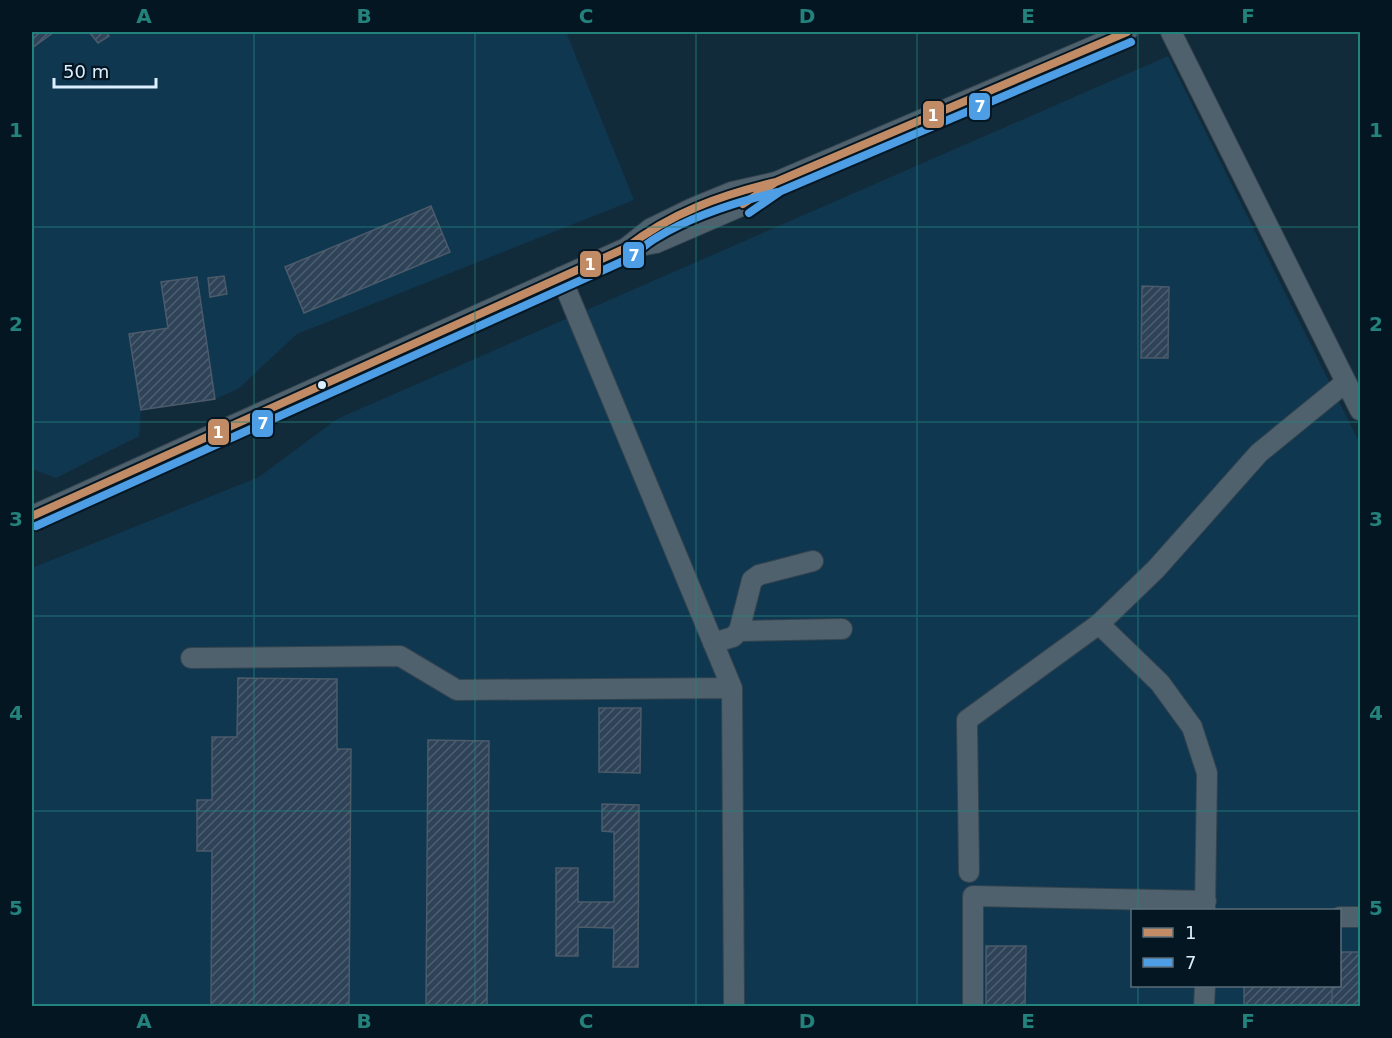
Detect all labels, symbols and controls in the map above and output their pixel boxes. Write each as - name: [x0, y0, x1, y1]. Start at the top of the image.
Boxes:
- text: A: [136, 4, 152, 28]
- text: B: [356, 4, 372, 28]
- text: C: [579, 4, 593, 28]
- text: D: [799, 4, 815, 28]
- text: E: [1021, 4, 1035, 28]
- text: F: [1241, 4, 1255, 28]
- scale bar: [54, 51, 156, 89]
- text: 50 m: [63, 61, 109, 82]
- line badge: 7: [968, 92, 991, 121]
- text: 7: [974, 97, 986, 116]
- line badge: 1: [922, 100, 945, 129]
- text: 1: [927, 106, 939, 125]
- text: 1: [9, 118, 23, 142]
- text: 1: [1369, 118, 1383, 142]
- line badge: 7: [622, 241, 645, 269]
- text: 7: [628, 246, 640, 265]
- line badge: 1: [579, 250, 602, 278]
- text: 1: [584, 255, 596, 274]
- text: 2: [9, 312, 23, 336]
- text: 2: [1369, 312, 1383, 336]
- unlabelled marker: [316, 379, 328, 391]
- line badge: 7: [251, 409, 274, 438]
- text: 7: [257, 414, 269, 433]
- line badge: 1: [207, 418, 230, 446]
- text: 1: [212, 423, 224, 442]
- text: 3: [9, 507, 23, 531]
- text: 3: [1369, 507, 1383, 531]
- text: 4: [9, 701, 23, 725]
- text: 4: [1369, 701, 1383, 725]
- text: 5: [9, 896, 23, 920]
- text: 5: [1369, 896, 1383, 920]
- legend: [1131, 909, 1341, 987]
- text: 1: [1185, 922, 1196, 943]
- text: 7: [1185, 952, 1196, 973]
- text: A: [136, 1009, 152, 1033]
- text: B: [356, 1009, 372, 1033]
- text: C: [579, 1009, 593, 1033]
- text: D: [799, 1009, 815, 1033]
- text: E: [1021, 1009, 1035, 1033]
- text: F: [1241, 1009, 1255, 1033]

